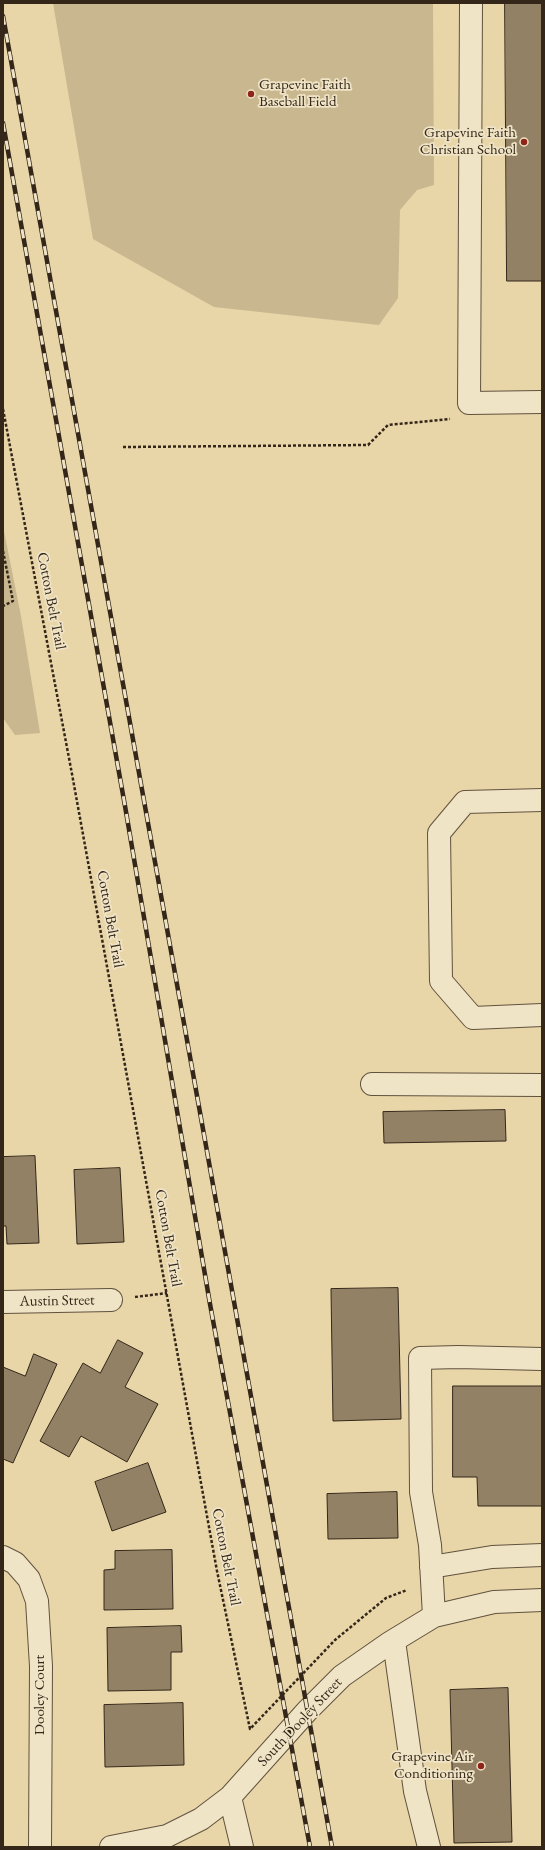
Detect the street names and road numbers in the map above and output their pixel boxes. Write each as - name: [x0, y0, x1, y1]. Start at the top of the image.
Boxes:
- street label: Cotton Belt Trail: [33, 551, 69, 651]
- street label: Cotton Belt Trail: [93, 869, 127, 969]
- street label: Cotton Belt Trail: [151, 1188, 185, 1288]
- street label: Austin Street: [19, 1291, 95, 1311]
- street label: Cotton Belt Trail: [208, 1507, 244, 1607]
- street label: Dooley Court: [31, 1655, 49, 1735]
- street label: South Dooley Street: [254, 1674, 346, 1770]

